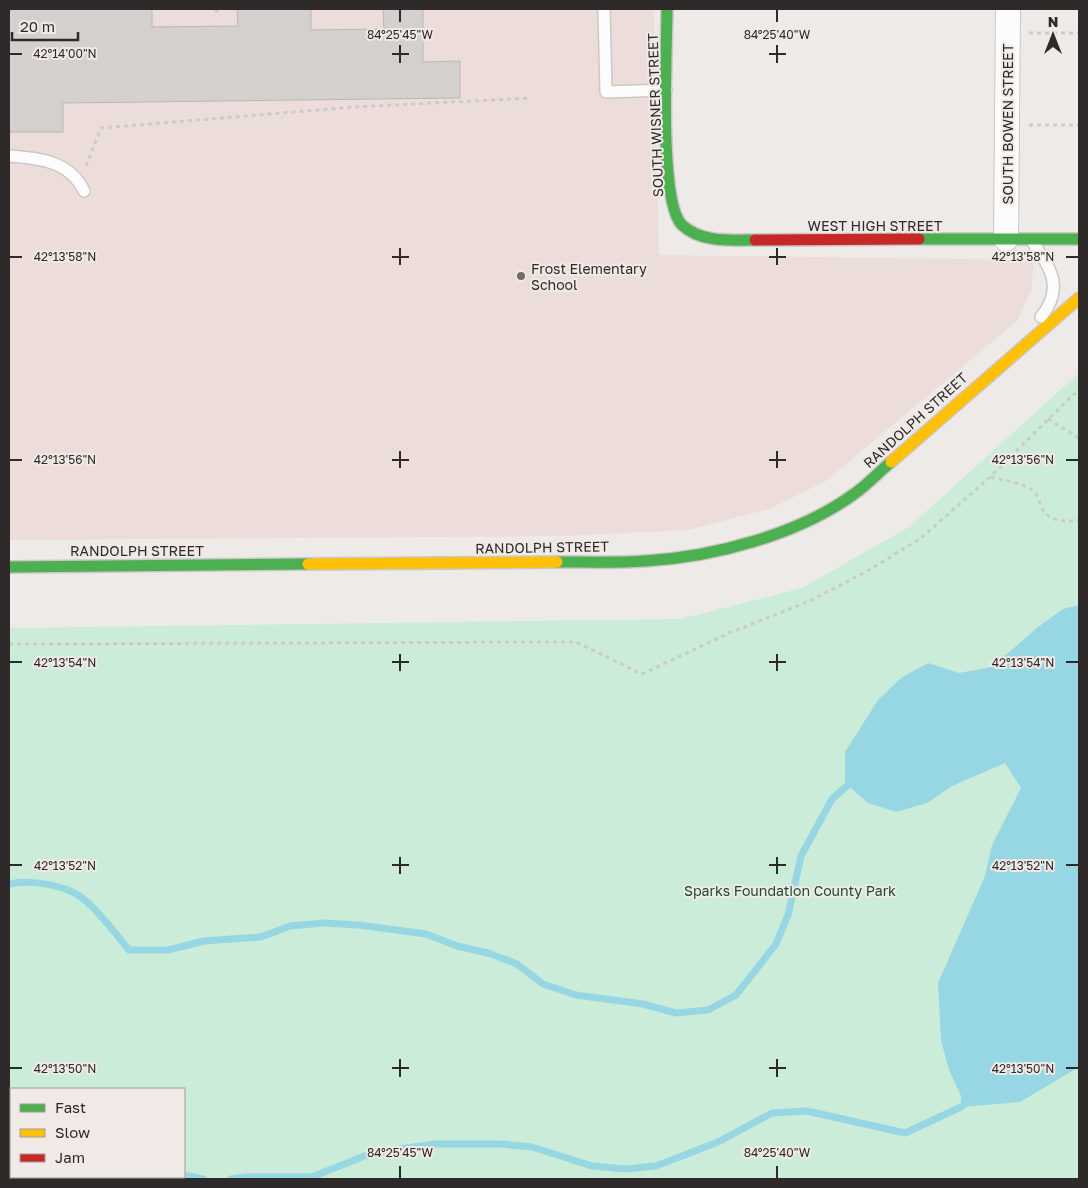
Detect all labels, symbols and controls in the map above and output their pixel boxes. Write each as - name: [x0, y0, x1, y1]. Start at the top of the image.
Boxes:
- scale bar: [12, 10, 79, 42]
- north arrow: [1028, 10, 1078, 60]
- text: N: [1048, 13, 1058, 30]
- text: 20 m: [20, 17, 55, 35]
- text: 84°25'45"W: [367, 27, 433, 42]
- text: 84°25'40"W: [744, 27, 811, 42]
- street label: SOUTH WISNER STREET: [644, 32, 666, 197]
- street label: SOUTH BOWEN STREET: [999, 43, 1016, 204]
- text: 42°14'00"N: [33, 46, 97, 61]
- street label: WEST HIGH STREET: [808, 217, 943, 234]
- text: 42°13'58"N: [34, 249, 96, 264]
- text: 42°13'58"N: [992, 249, 1054, 264]
- place label: Frost Elementary School: [531, 260, 647, 293]
- marker: Frost Elementary School: [515, 270, 527, 282]
- street label: RANDOLPH STREET: [860, 369, 971, 471]
- text: 42°13'56"N: [34, 452, 96, 467]
- text: 42°13'56"N: [992, 452, 1054, 467]
- street label: RANDOLPH STREET: [475, 537, 609, 557]
- street label: RANDOLPH STREET: [70, 542, 204, 559]
- text: 42°13'54"N: [34, 655, 96, 670]
- text: 42°13'54"N: [992, 655, 1054, 670]
- text: 42°13'52"N: [34, 858, 96, 873]
- text: 42°13'52"N: [992, 858, 1054, 873]
- park label: Sparks Foundation County Park: [684, 882, 896, 899]
- text: 42°13'50"N: [34, 1061, 96, 1076]
- text: 42°13'50"N: [992, 1061, 1054, 1076]
- legend: [10, 1088, 185, 1178]
- text: Fast: [55, 1098, 86, 1116]
- text: Slow: [55, 1123, 90, 1141]
- text: 84°25'45"W: [367, 1145, 433, 1160]
- text: 84°25'40"W: [744, 1145, 811, 1160]
- text: Jam: [55, 1148, 85, 1166]

